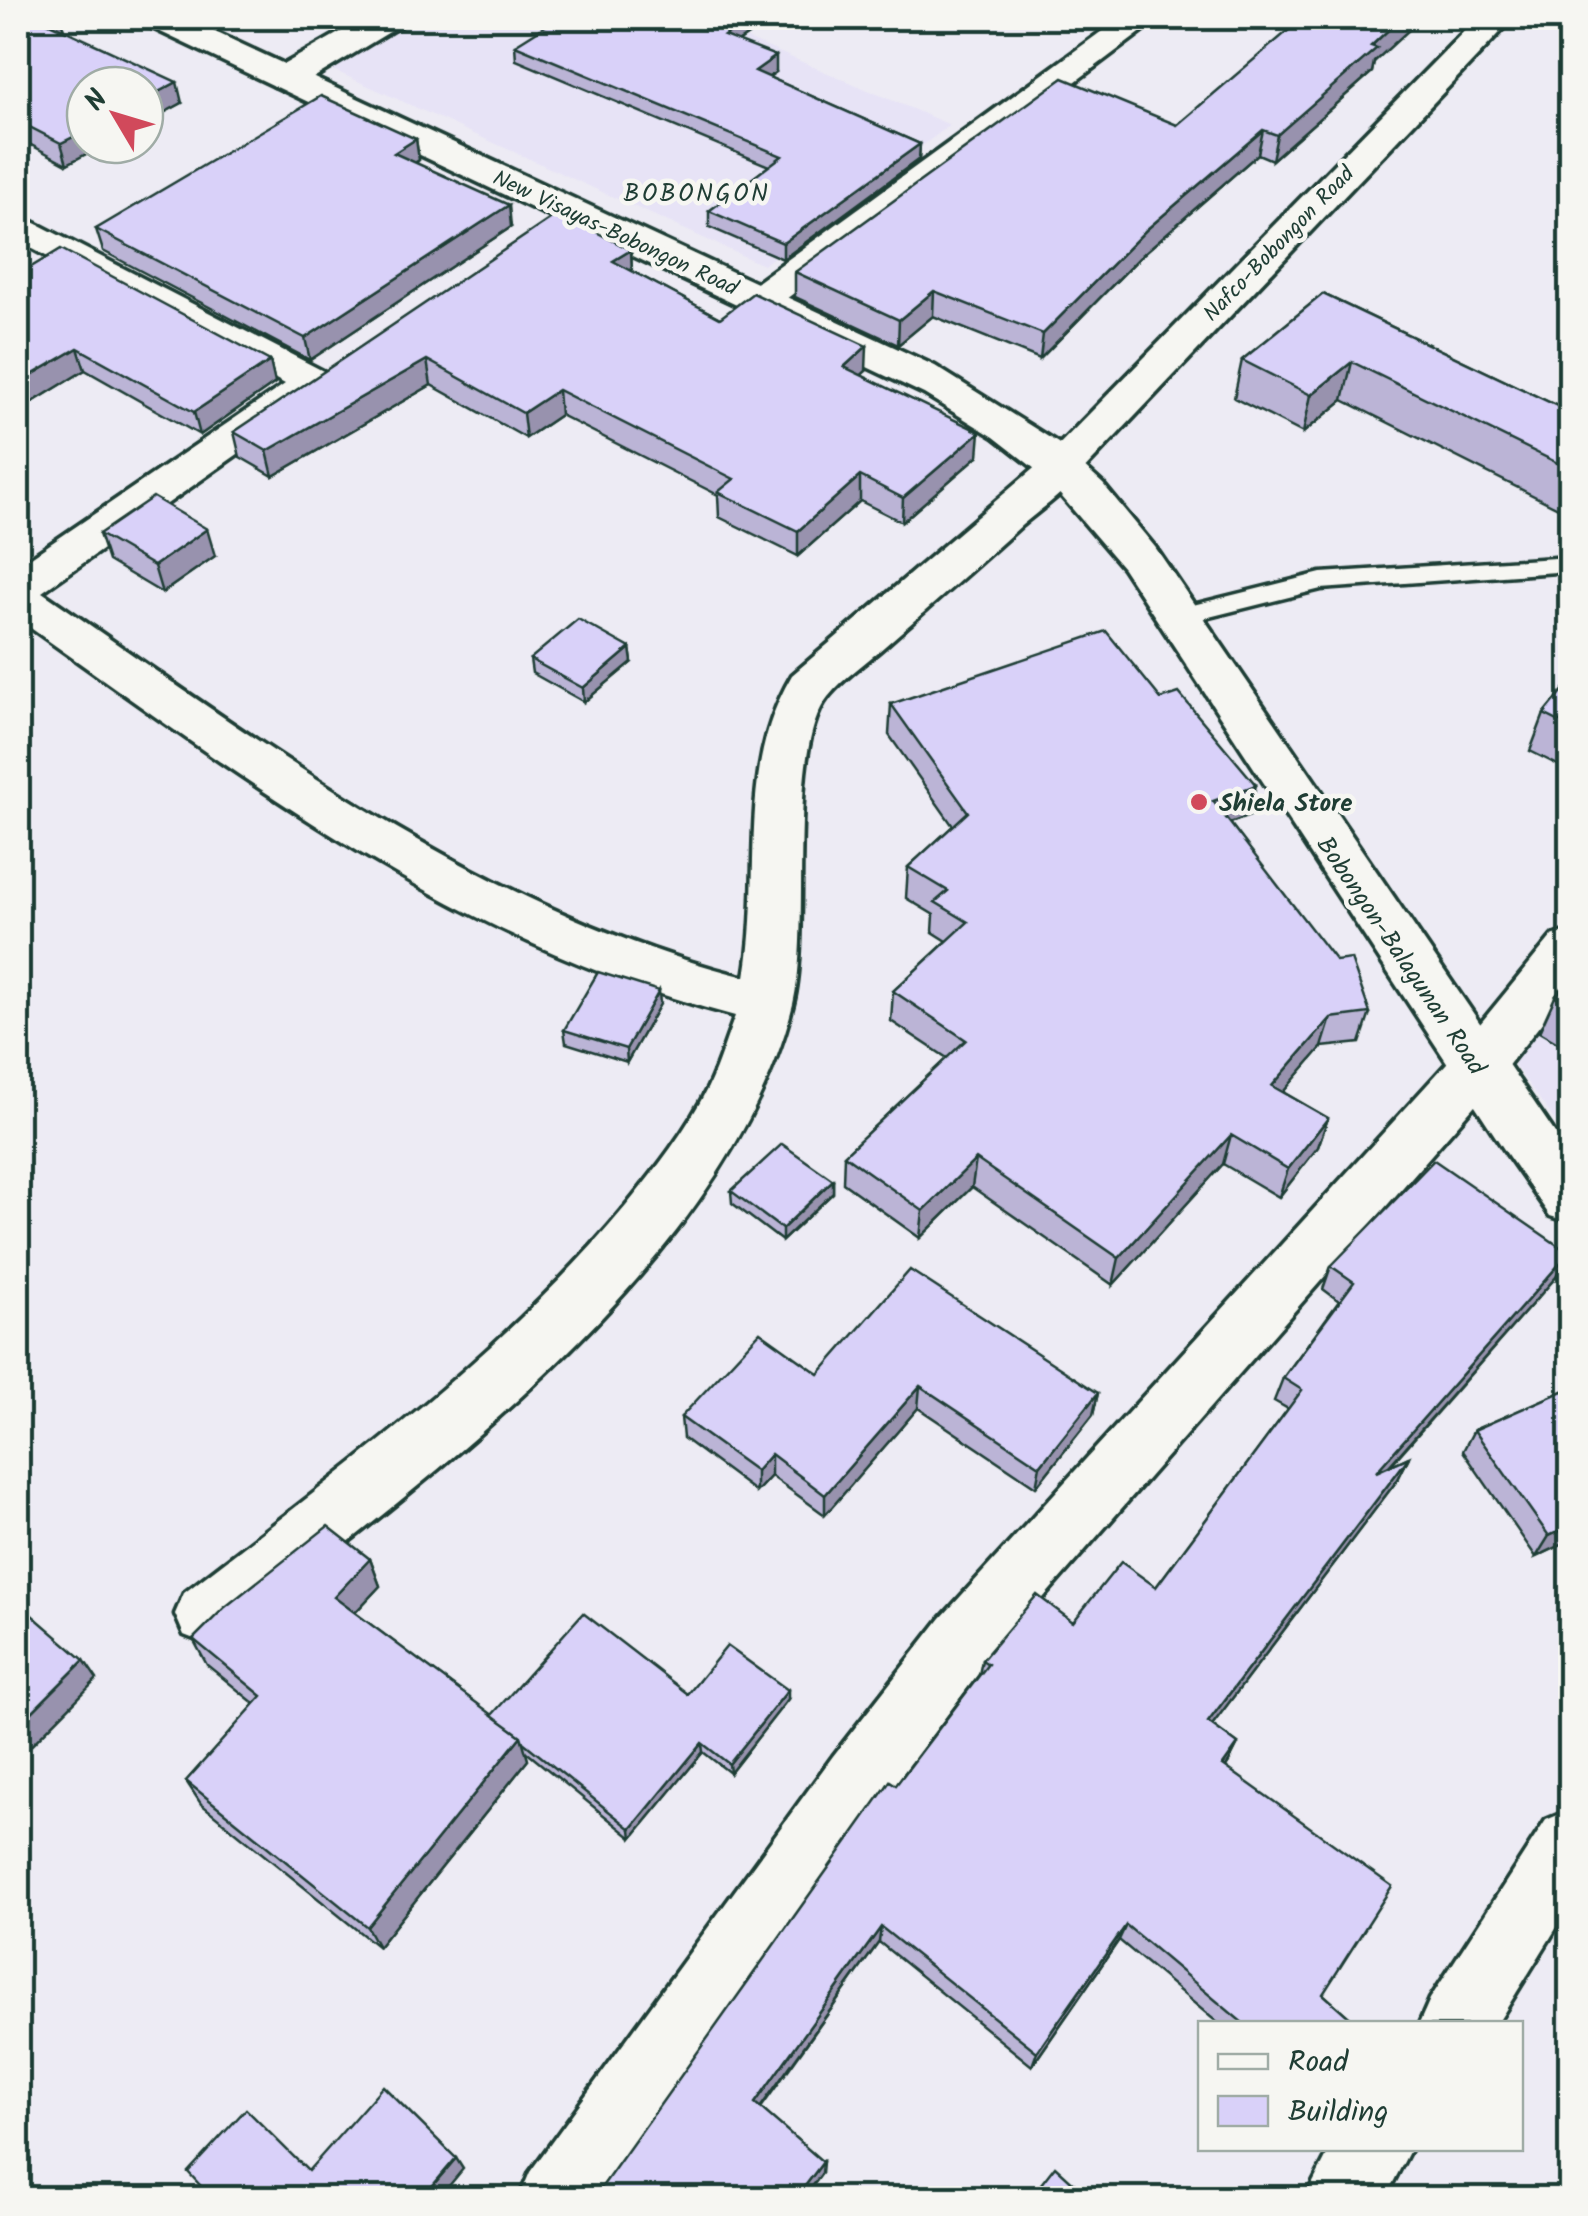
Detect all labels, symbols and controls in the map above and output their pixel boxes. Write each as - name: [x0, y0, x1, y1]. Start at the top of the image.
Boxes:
- north arrow: [65, 65, 165, 165]
- text: N: [74, 80, 121, 122]
- street label: Nafco-Bobongon Road: [1196, 158, 1365, 331]
- street label: New Visayas-Bobongon Road: [486, 162, 744, 307]
- district label: BOBONGON: [624, 174, 770, 214]
- place label: Shiela Store: [1219, 784, 1352, 824]
- marker: Shiela Store: [1188, 791, 1210, 813]
- street label: Bobongon-Balagunan Road: [1305, 828, 1496, 1085]
- legend: [1198, 2021, 1523, 2151]
- text: Road: [1288, 2039, 1349, 2087]
- text: Building: [1288, 2089, 1388, 2137]

